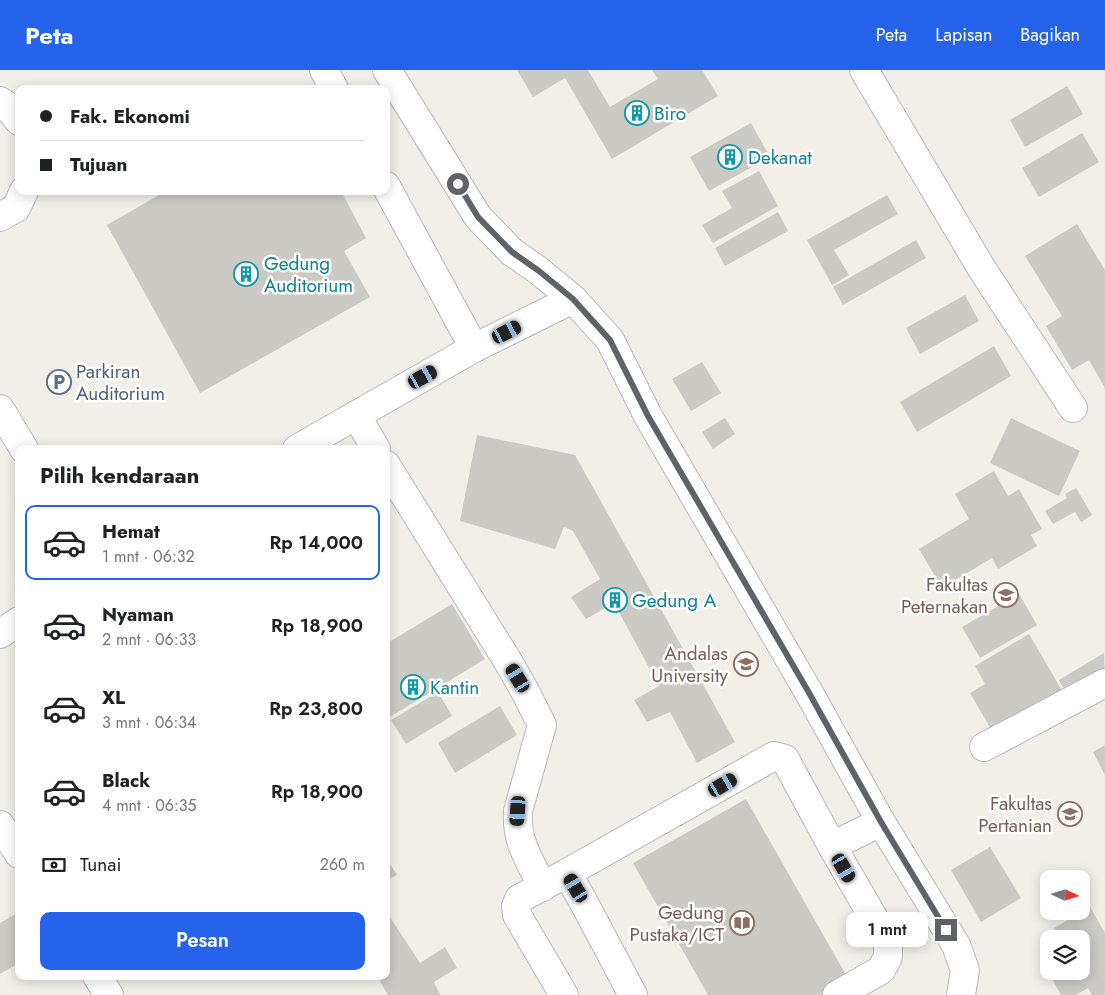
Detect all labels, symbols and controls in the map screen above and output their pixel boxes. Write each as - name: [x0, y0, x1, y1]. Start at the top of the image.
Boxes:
- text: Peta: [25, 18, 74, 53]
- text: Peta: [876, 22, 907, 48]
- text: Lapisan: [935, 22, 992, 48]
- text: Bagikan: [1020, 22, 1080, 48]
- building icon: Biro: [624, 100, 650, 126]
- place label: Biro: [654, 100, 686, 127]
- text: Fak. Ekonomi: [70, 103, 190, 130]
- building icon: Dekanat: [717, 144, 743, 170]
- place label: Dekanat: [748, 144, 812, 171]
- text: Tujuan: [70, 151, 127, 178]
- route start: [447, 173, 469, 195]
- place label: Gedung Auditorium: [264, 250, 353, 299]
- building icon: Gedung Auditorium: [233, 261, 259, 287]
- car: [490, 319, 523, 345]
- place label: Parkiran Auditorium: [76, 358, 165, 407]
- car: [406, 363, 439, 391]
- parking icon: Parkiran Auditorium: [46, 369, 72, 395]
- text: Pilih kendaraan: [40, 459, 199, 491]
- text: Hemat: [102, 518, 160, 545]
- icon: car: [42, 520, 87, 565]
- text: Rp 14,000: [269, 529, 363, 556]
- text: 1 mnt · 06:32: [102, 545, 195, 568]
- place label: Fakultas Peternakan: [901, 571, 988, 620]
- school or university icon: Fakultas Peternakan: [993, 582, 1019, 608]
- building icon: Gedung A: [602, 587, 628, 613]
- place label: Gedung A: [632, 587, 717, 614]
- text: Nyaman: [102, 601, 174, 628]
- icon: car: [42, 603, 87, 648]
- text: Rp 18,900: [271, 612, 363, 639]
- text: 2 mnt · 06:33: [102, 628, 196, 651]
- place label: Andalas University: [651, 640, 729, 689]
- school or university icon: Andalas University: [733, 651, 759, 677]
- car: [503, 661, 532, 695]
- building icon: Kantin: [400, 674, 426, 700]
- place label: Kantin: [430, 674, 479, 701]
- text: XL: [102, 684, 125, 711]
- icon: car: [42, 686, 87, 731]
- text: Rp 23,800: [269, 695, 363, 722]
- text: 3 mnt · 06:34: [102, 711, 196, 734]
- text: Black: [102, 767, 150, 794]
- icon: car: [42, 769, 87, 814]
- car: [706, 771, 739, 799]
- text: Rp 18,900: [271, 778, 363, 805]
- place label: Fakultas Pertanian: [978, 790, 1052, 839]
- text: 4 mnt · 06:35: [102, 794, 197, 817]
- car: [509, 796, 526, 826]
- school or university icon: Fakultas Pertanian: [1057, 801, 1083, 827]
- icon: cash: [40, 851, 68, 879]
- text: Tunai: [80, 851, 121, 878]
- car: [830, 851, 857, 885]
- text: 260 m: [320, 853, 365, 876]
- north arrow: [1040, 870, 1090, 920]
- map controls: [1040, 870, 1090, 980]
- car: [561, 871, 590, 905]
- place label: Gedung Pustaka/ICT: [629, 899, 724, 948]
- library icon: Gedung Pustaka/ICT: [729, 910, 755, 936]
- button: Pesan: [40, 912, 365, 970]
- callout: 1 mnt: [846, 912, 928, 948]
- text: 1 mnt: [867, 918, 907, 941]
- route end: [935, 919, 957, 941]
- button: layers: [1040, 930, 1090, 980]

